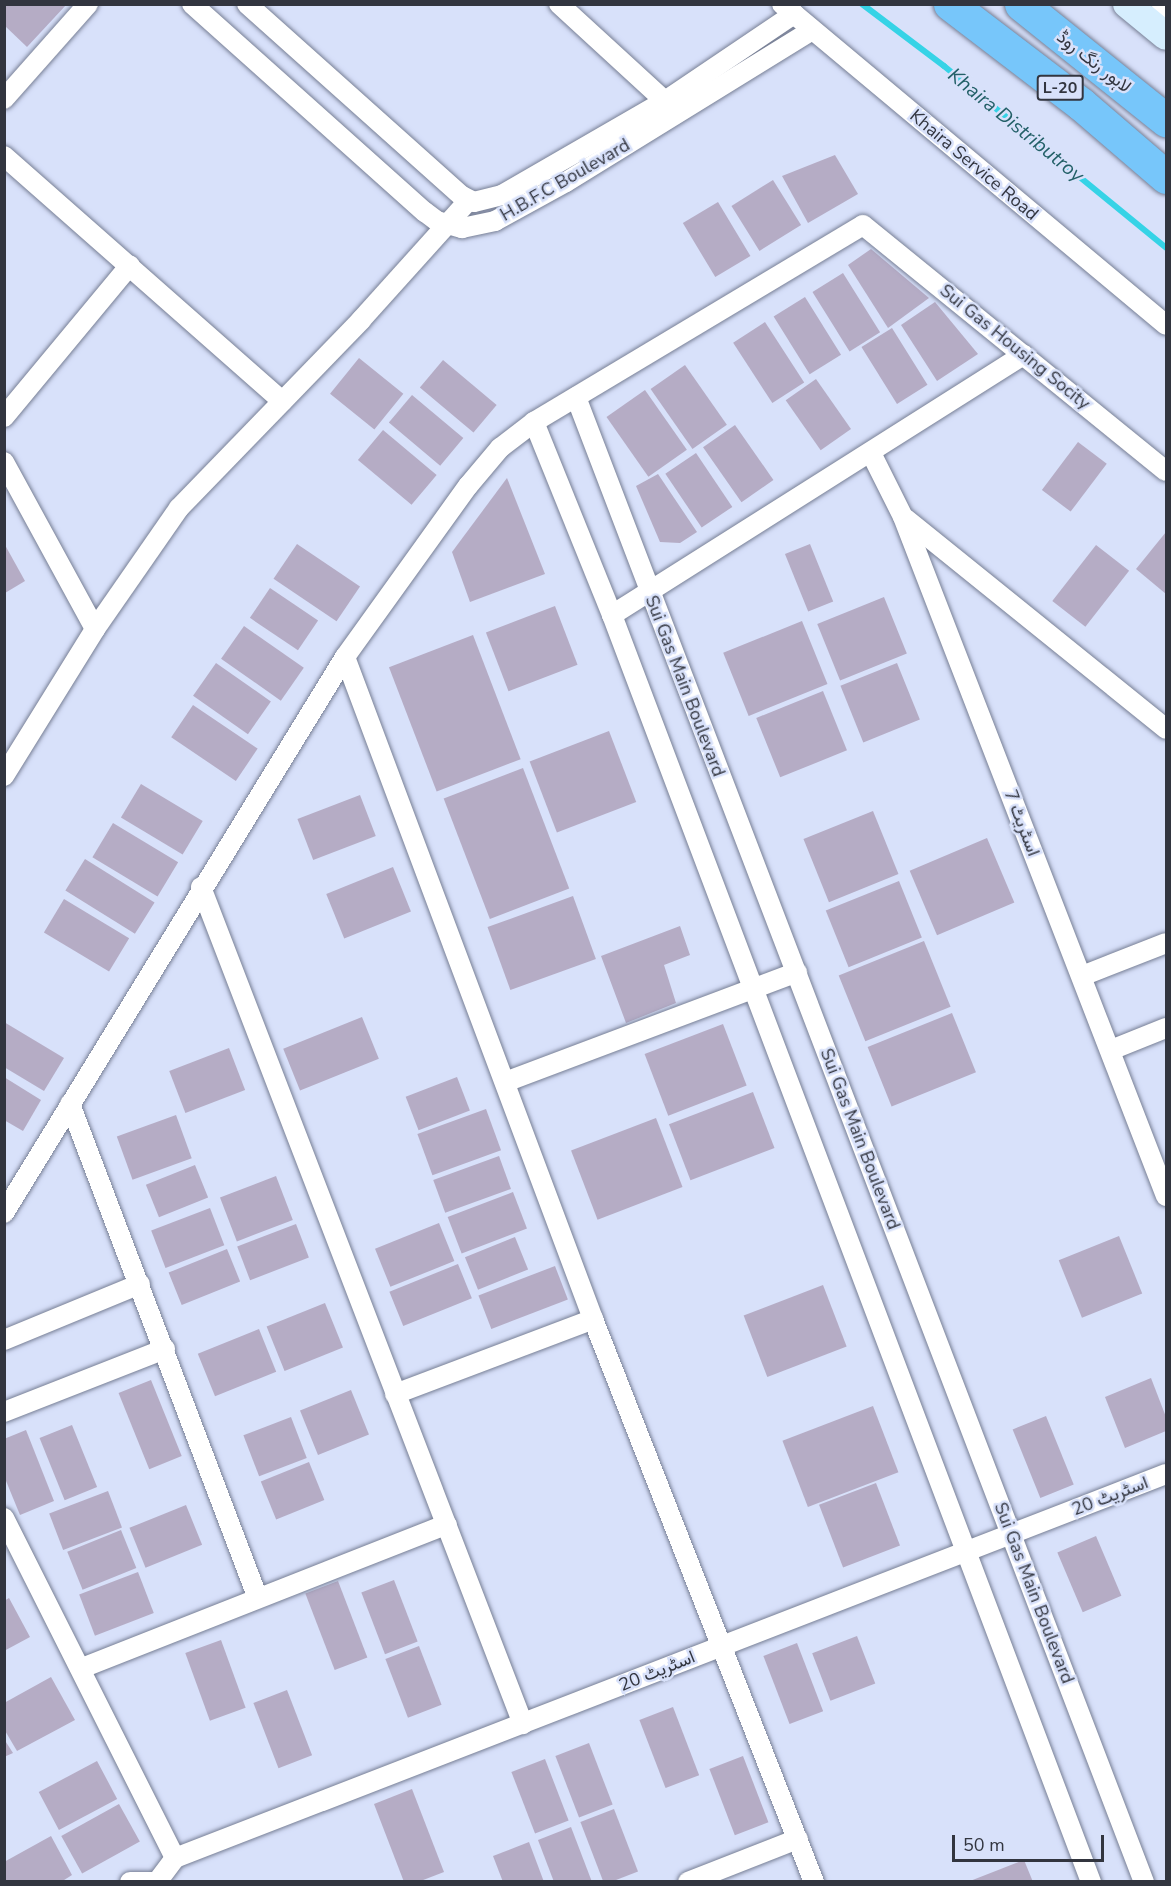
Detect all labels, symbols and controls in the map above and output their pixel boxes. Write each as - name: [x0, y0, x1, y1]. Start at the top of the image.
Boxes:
- street label: لاہور رنگ روڈ: [1053, 26, 1135, 98]
- water label: Khaira Distributroy: [943, 63, 1089, 187]
- road number: L-20: [1036, 75, 1084, 101]
- street label: Khaira Service Road: [905, 105, 1043, 225]
- street label: H.B.F.C Boulevard: [496, 134, 634, 226]
- street label: Sui Gas Housing Socity: [935, 280, 1095, 414]
- street label: Sui Gas Main Boulevard: [640, 592, 730, 780]
- street label: اسٹریٹ 7: [1000, 787, 1044, 859]
- street label: Sui Gas Main Boulevard: [815, 1045, 905, 1233]
- street label: اسٹریٹ 20: [1069, 1472, 1151, 1520]
- street label: Sui Gas Main Boulevard: [989, 1499, 1079, 1687]
- street label: اسٹریٹ 20: [616, 1646, 698, 1696]
- scale bar: [955, 1823, 1106, 1861]
- text: 50 m: [963, 1833, 1005, 1857]

